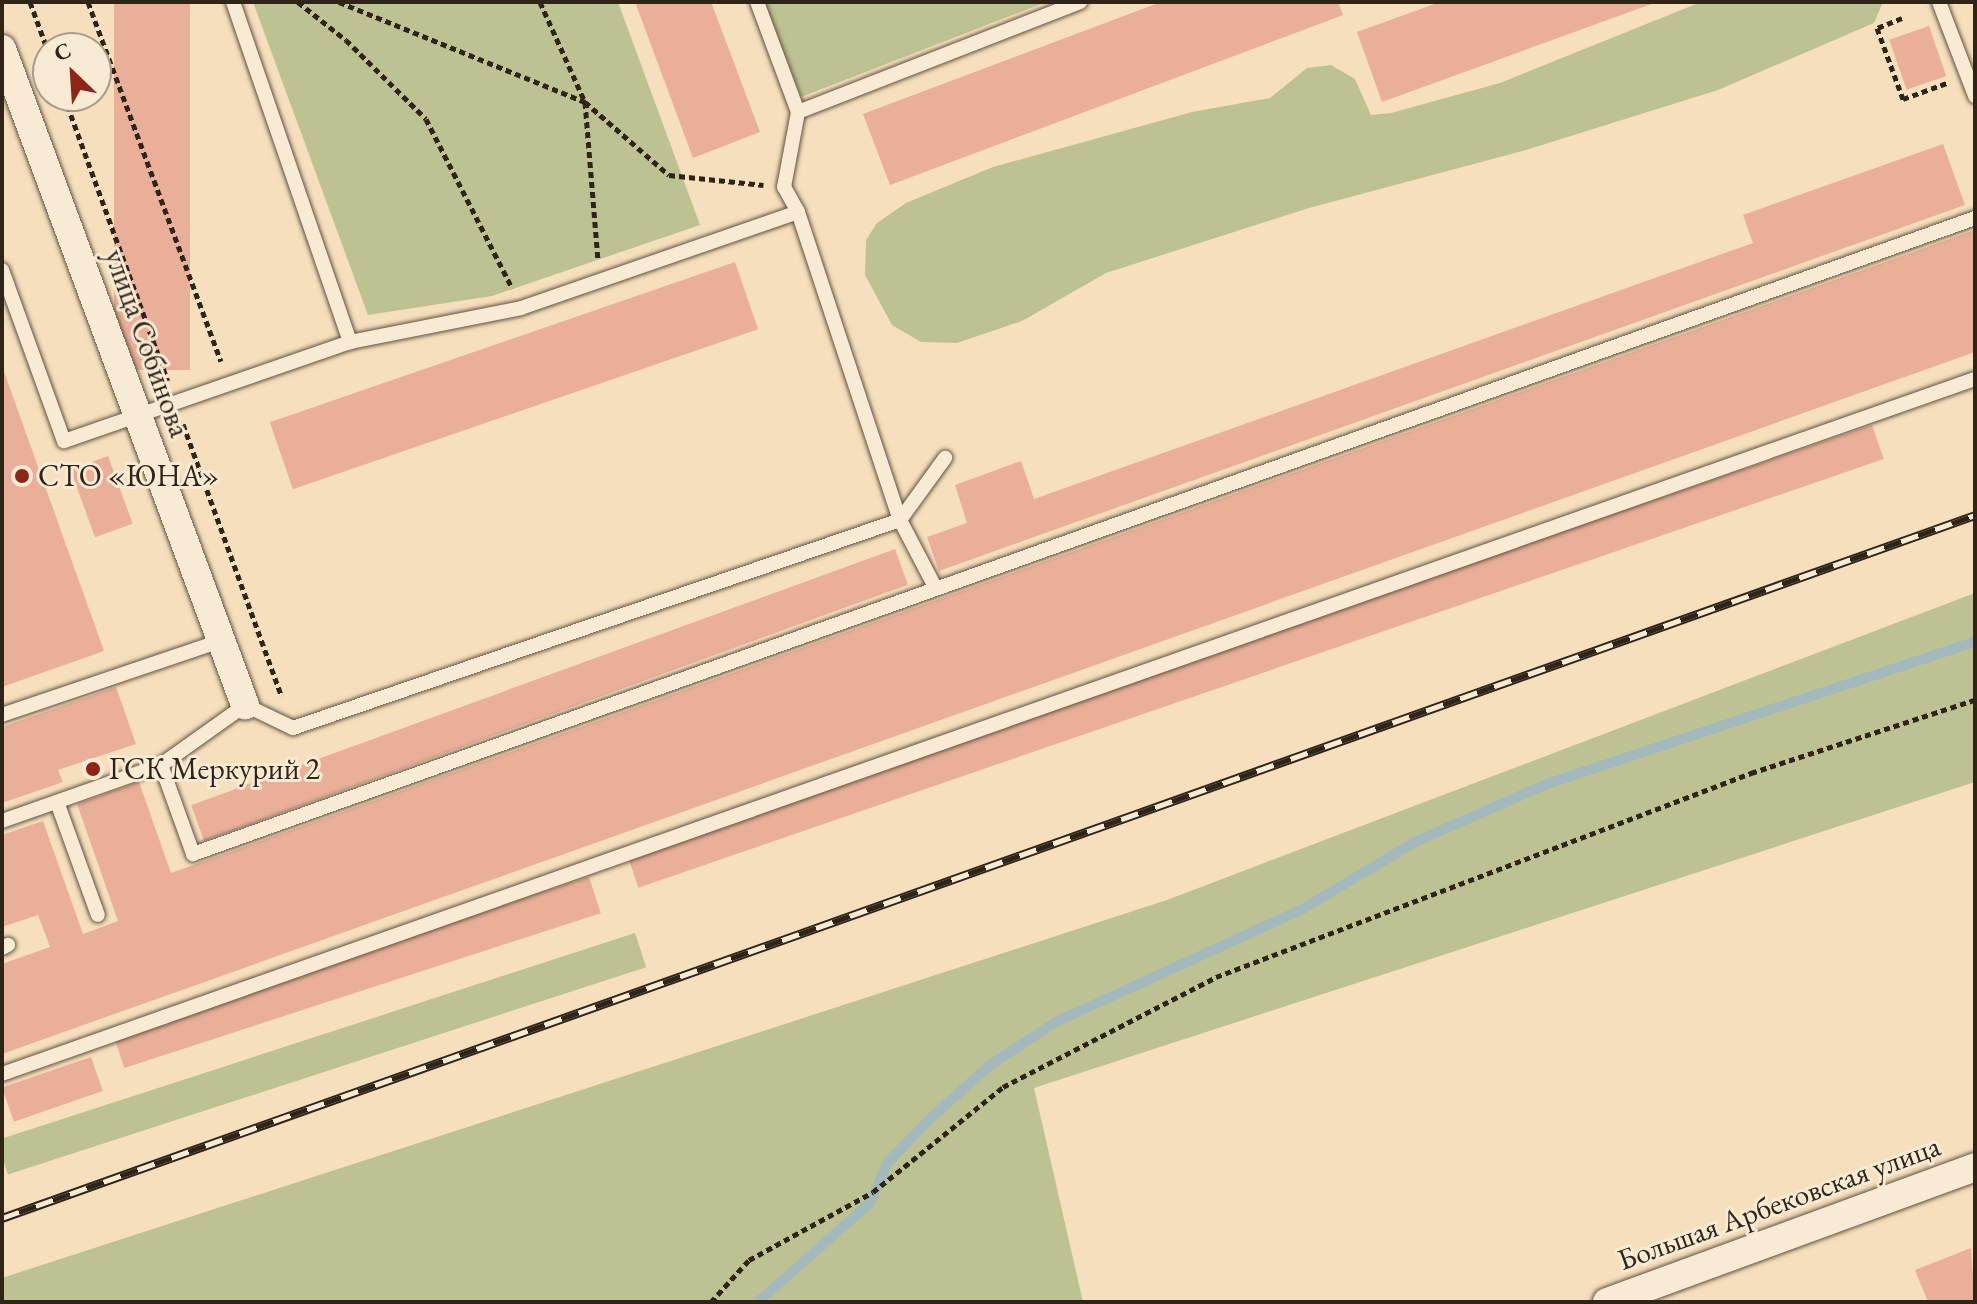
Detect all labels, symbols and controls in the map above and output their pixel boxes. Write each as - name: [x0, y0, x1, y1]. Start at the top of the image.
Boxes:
- north arrow: [32, 32, 112, 112]
- text: С: [49, 35, 76, 68]
- street label: улица Собинова: [96, 244, 198, 442]
- place label: СТО «ЮНА»: [38, 458, 219, 494]
- marker: СТО «ЮНА»: [13, 467, 31, 485]
- place label: ГСК Меркурий 2: [109, 751, 320, 787]
- marker: ГСК Меркурий 2: [84, 760, 102, 778]
- street label: Большая Арбековская улица: [1613, 1128, 1945, 1278]

